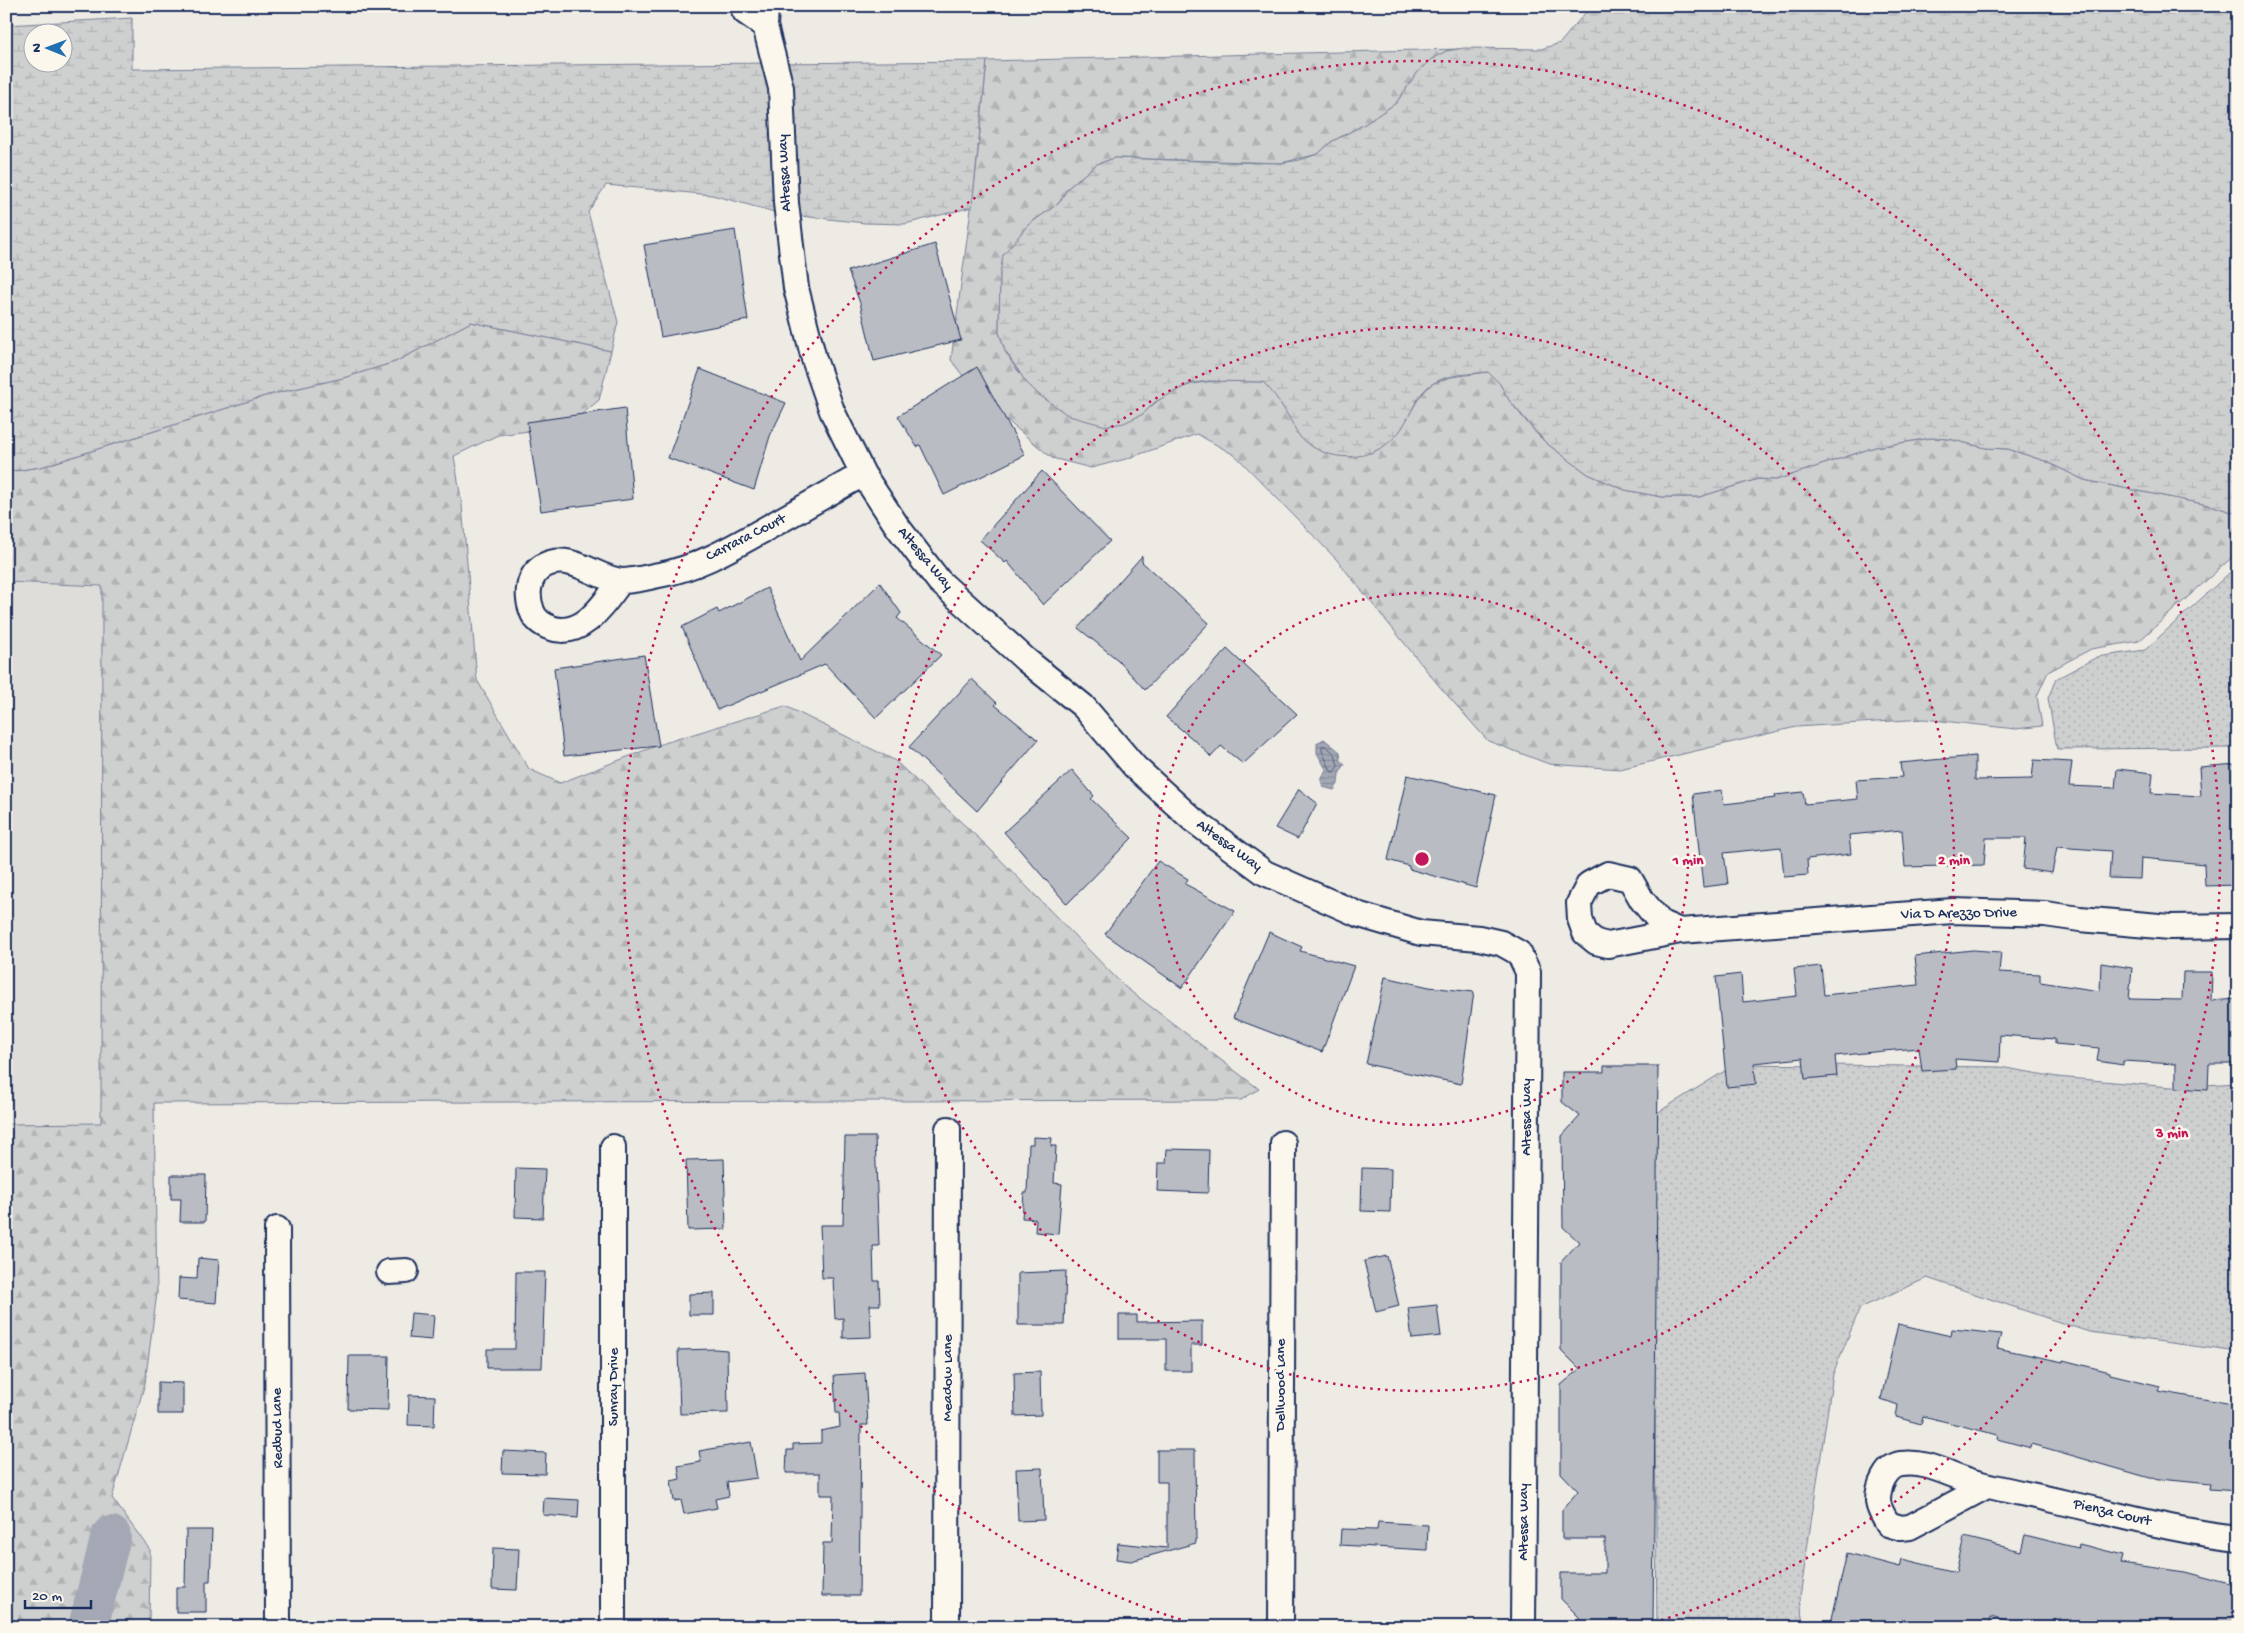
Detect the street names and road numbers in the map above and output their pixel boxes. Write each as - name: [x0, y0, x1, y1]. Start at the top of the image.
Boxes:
- street label: Altessa Way: [774, 133, 796, 212]
- street label: Carrara Court: [703, 509, 791, 566]
- street label: Altessa Way: [893, 524, 957, 595]
- street label: Altessa Way: [1192, 816, 1266, 876]
- street label: Via D Arezzo Drive: [1900, 904, 2017, 924]
- street label: Altessa Way: [1518, 1078, 1536, 1156]
- street label: Meadow Lane: [939, 1334, 957, 1421]
- street label: Dellwood Lane: [1272, 1339, 1290, 1432]
- street label: Sunray Drive: [605, 1348, 623, 1426]
- street label: Redbud Lane: [268, 1387, 288, 1468]
- street label: Altessa Way: [1515, 1483, 1533, 1561]
- street label: Pienza Court: [2070, 1495, 2154, 1531]

